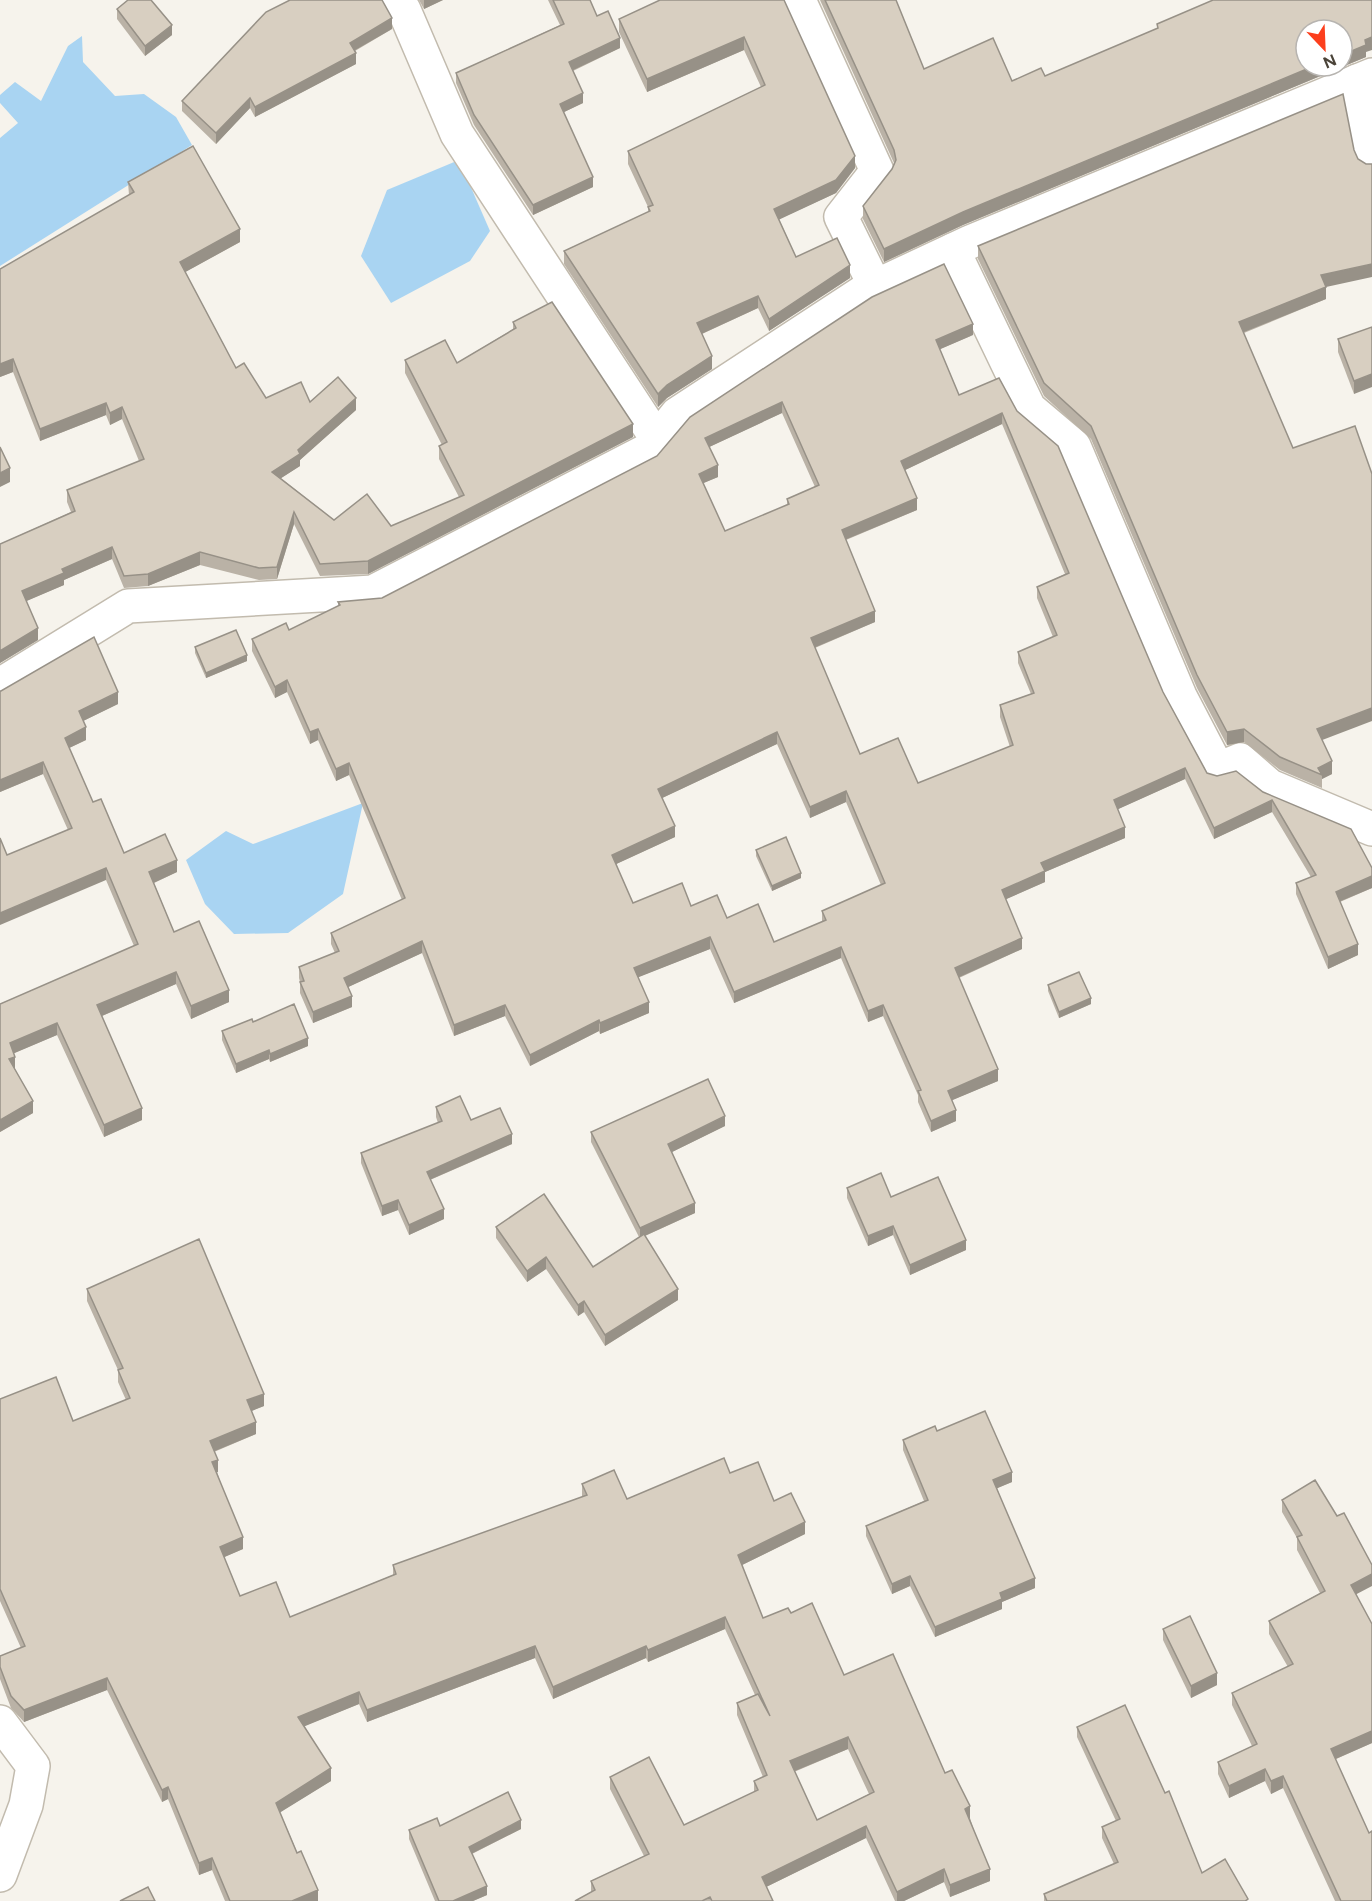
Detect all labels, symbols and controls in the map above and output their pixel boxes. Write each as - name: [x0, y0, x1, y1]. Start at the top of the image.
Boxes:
- north arrow: [1294, 18, 1354, 78]
- text: N: [1320, 50, 1339, 73]

